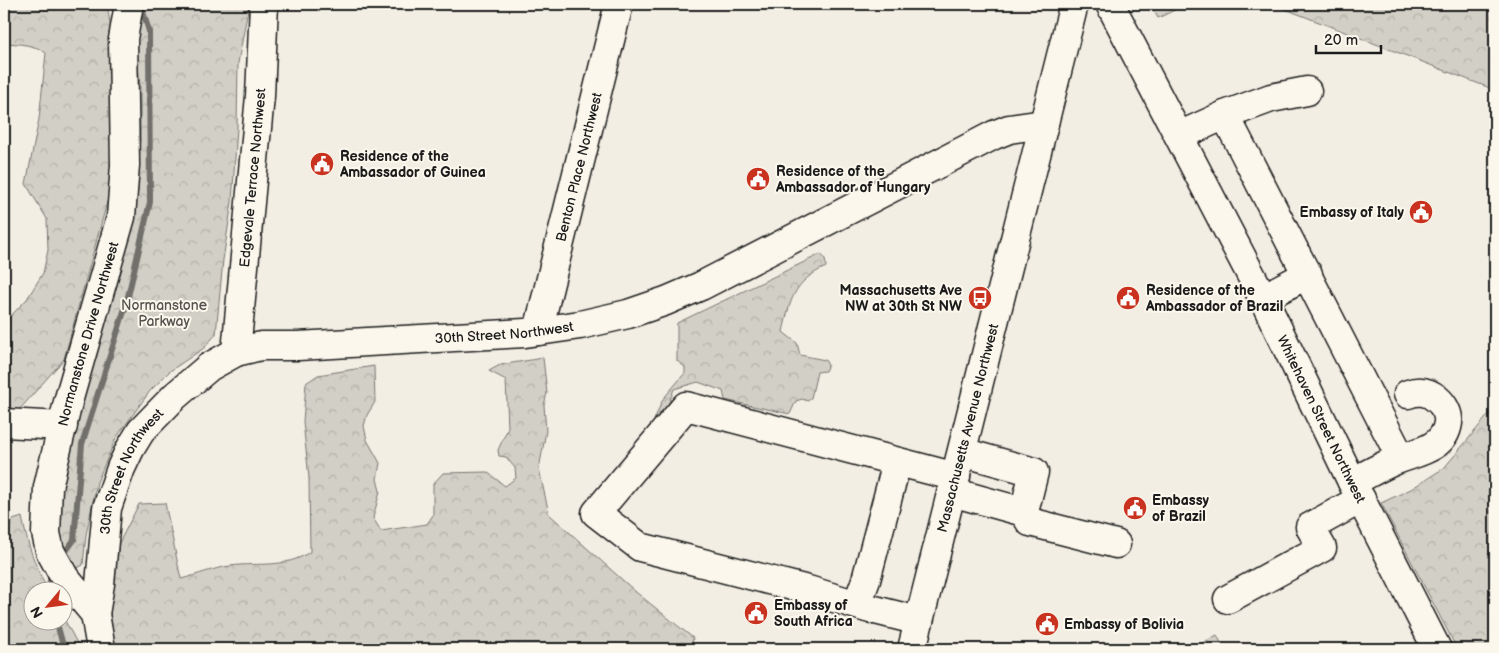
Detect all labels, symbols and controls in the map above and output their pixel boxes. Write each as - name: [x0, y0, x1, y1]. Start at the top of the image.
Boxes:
- scale bar: [1316, 22, 1382, 54]
- text: 20 m: [1324, 31, 1358, 50]
- street label: Edgevale Terrace Northwest: [235, 87, 269, 268]
- street label: Benton Place Northwest: [552, 90, 605, 243]
- place label: Residence of the Ambassador of Guinea: [339, 148, 486, 181]
- public building icon: Residence of the Ambassador of Guinea: [309, 151, 335, 177]
- place label: Residence of the Ambassador of Hungary: [775, 163, 931, 196]
- public building icon: Residence of the Ambassador of Hungary: [745, 166, 771, 192]
- public building icon: Embassy of Italy: [1408, 199, 1434, 225]
- place label: Embassy of Italy: [1300, 204, 1405, 221]
- street label: Normanstone Drive Northwest: [54, 239, 122, 428]
- place label: Massachusetts Ave NW at 30th St NW: [839, 282, 962, 315]
- place label: Residence of the Ambassador of Brazil: [1145, 282, 1283, 315]
- bus stop icon: Massachusetts Ave NW at 30th St NW: [967, 285, 993, 311]
- public building icon: Residence of the Ambassador of Brazil: [1115, 285, 1141, 311]
- park label: Normanstone Parkway: [121, 297, 207, 330]
- street label: 30th Street Northwest: [434, 317, 575, 347]
- street label: Massachusetts Avenue Northwest: [933, 321, 1002, 534]
- street label: Whitehaven Street Northwest: [1274, 332, 1370, 506]
- street label: 30th Street Northwest: [96, 404, 167, 535]
- place label: Embassy of Brazil: [1152, 492, 1210, 525]
- public building icon: Embassy of Brazil: [1122, 495, 1148, 521]
- north arrow: [22, 580, 72, 630]
- place label: Embassy of South Africa: [774, 597, 853, 630]
- public building icon: Embassy of South Africa: [743, 600, 769, 626]
- text: N: [27, 603, 47, 621]
- public building icon: Embassy of Bolivia: [1034, 611, 1060, 637]
- place label: Embassy of Bolivia: [1064, 616, 1184, 633]

